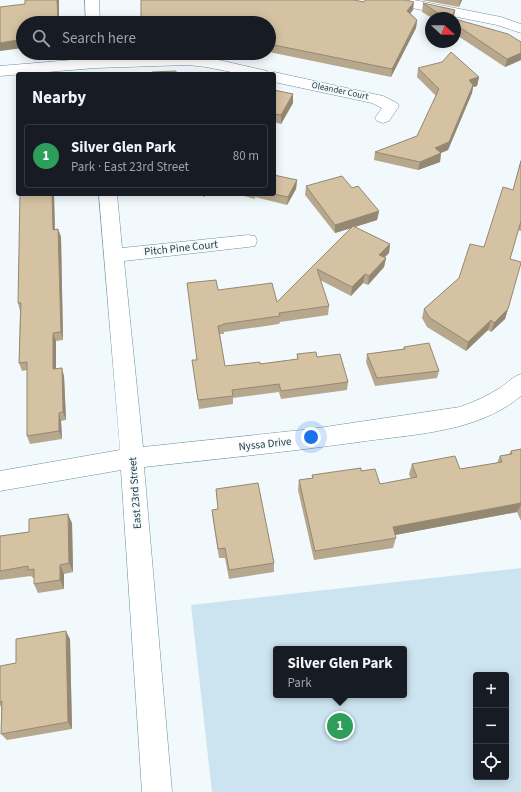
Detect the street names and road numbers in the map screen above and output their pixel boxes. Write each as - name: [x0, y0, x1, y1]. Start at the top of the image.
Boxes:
- street label: Oleander Court: [311, 79, 369, 103]
- street label: Pitch Pine Court: [143, 237, 219, 259]
- street label: Nyssa Drive: [238, 434, 293, 454]
- street label: East 23rd Street: [125, 456, 145, 530]

